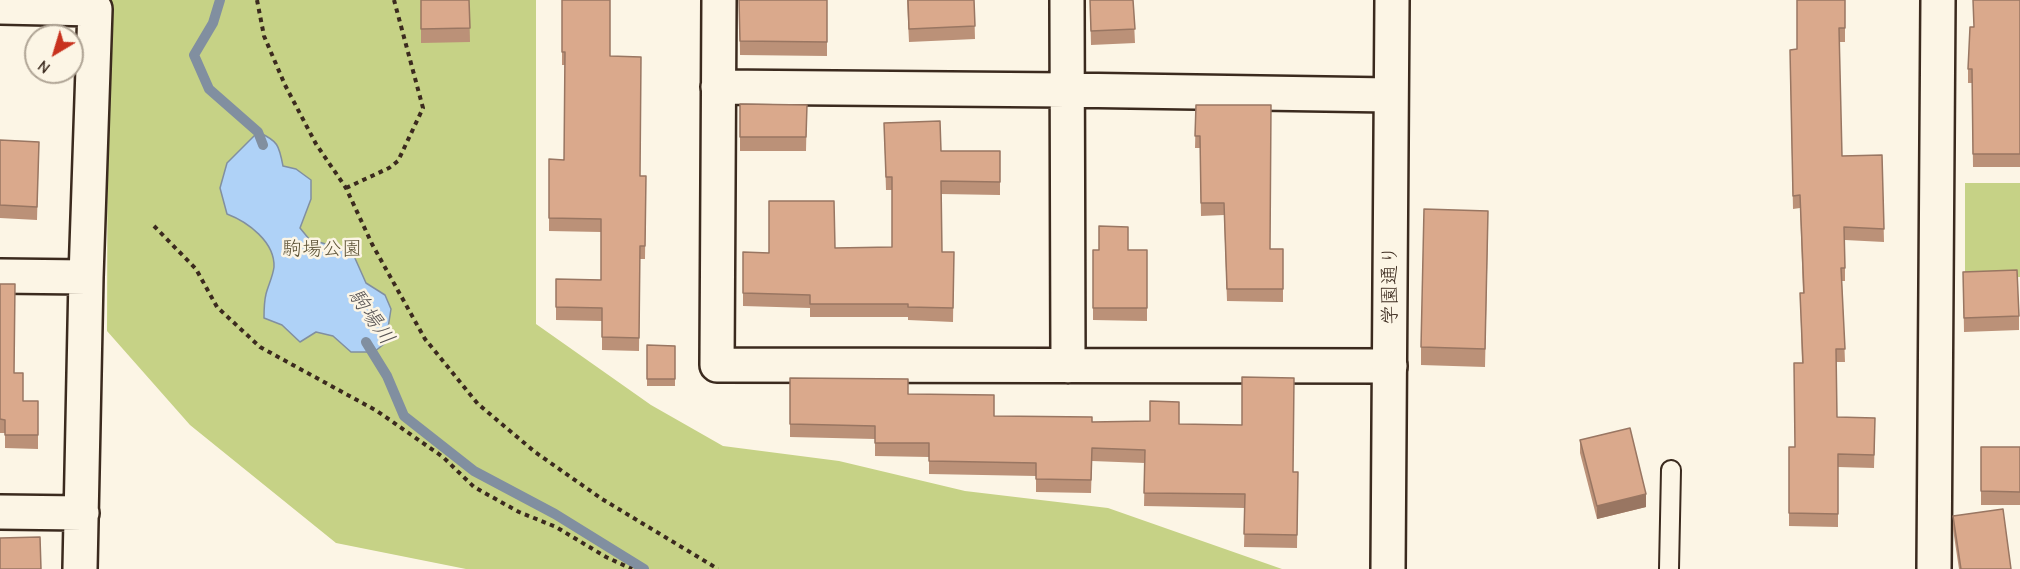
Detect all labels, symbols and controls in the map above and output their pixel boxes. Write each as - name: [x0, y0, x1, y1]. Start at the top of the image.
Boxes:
- north arrow: [24, 24, 84, 84]
- text: N: [34, 56, 54, 77]
- park label: 駒場公園: [282, 237, 362, 261]
- street label: 学園通り: [1378, 245, 1402, 325]
- water label: 駒場川: [343, 284, 399, 350]

